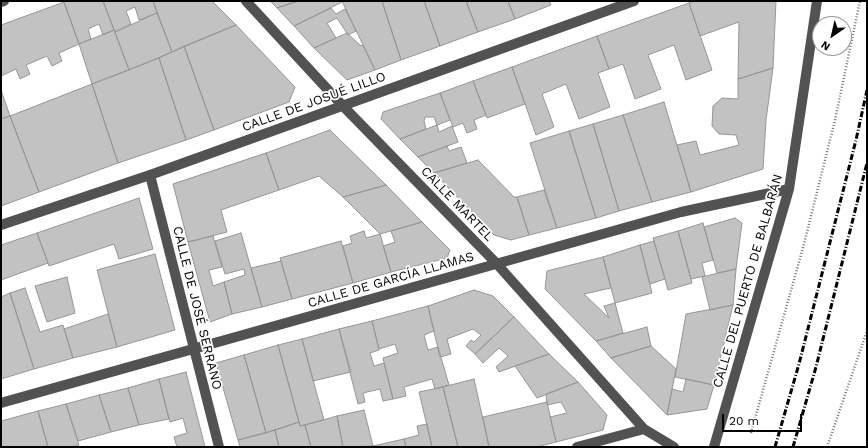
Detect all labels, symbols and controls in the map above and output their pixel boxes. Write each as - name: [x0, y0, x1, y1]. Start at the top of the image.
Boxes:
- north arrow: [812, 16, 852, 56]
- text: N: [819, 38, 833, 53]
- street label: CALLE DE JOSUÉ LILLO: [240, 69, 388, 135]
- street label: CALLE MARTEL: [417, 163, 497, 245]
- street label: CALLE DEL PUERTO DE BALBARÁN: [710, 172, 786, 390]
- street label: CALLE DE JOSÉ SERRANO: [169, 225, 225, 391]
- street label: CALLE DE GARCÍA LLAMAS: [306, 249, 476, 311]
- scale bar: [724, 406, 804, 432]
- text: 20 m: [729, 414, 759, 428]

